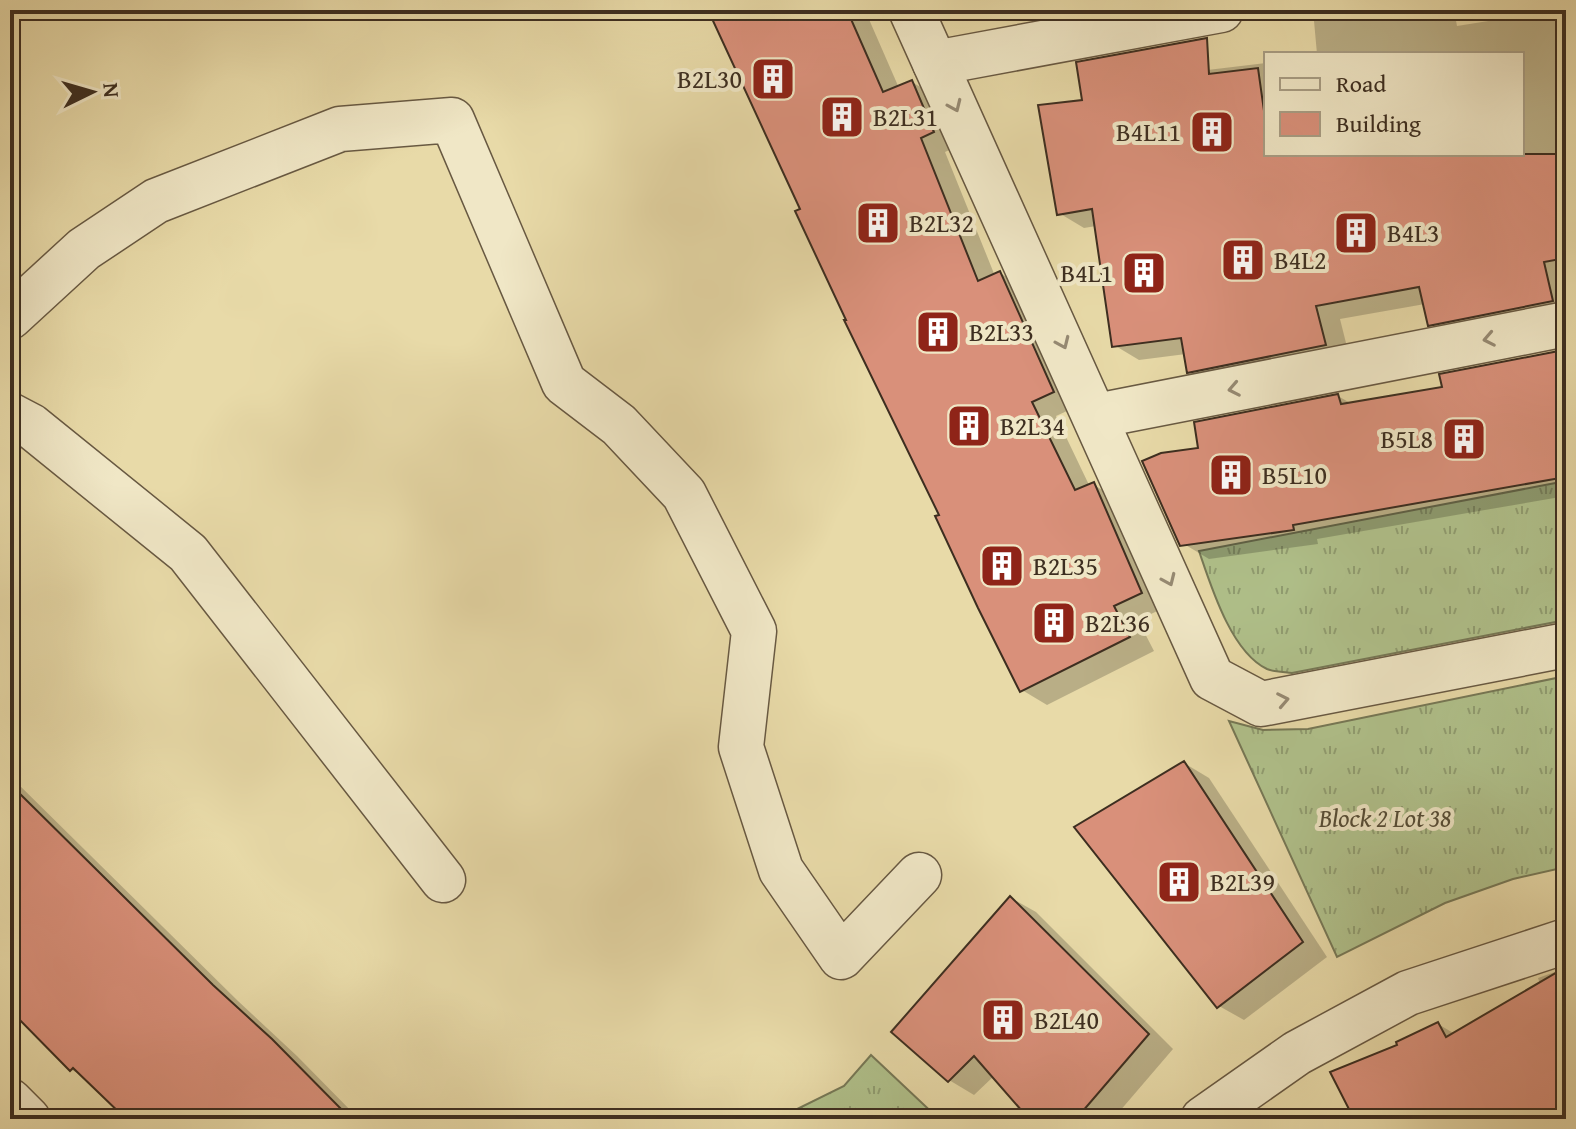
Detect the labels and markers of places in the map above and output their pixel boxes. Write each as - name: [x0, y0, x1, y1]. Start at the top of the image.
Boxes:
- building icon: B2L30: [749, 55, 797, 103]
- place label: B2L30: [677, 59, 742, 98]
- building icon: B2L31: [818, 93, 866, 141]
- place label: B2L31: [873, 97, 938, 136]
- building icon: B4L11: [1188, 108, 1236, 156]
- place label: B4L11: [1116, 112, 1181, 151]
- building icon: B2L32: [854, 199, 902, 247]
- place label: B2L32: [909, 203, 974, 242]
- building icon: B4L3: [1332, 209, 1380, 257]
- place label: B4L3: [1387, 213, 1439, 252]
- building icon: B4L2: [1219, 236, 1267, 284]
- place label: B4L2: [1274, 240, 1326, 279]
- building icon: B4L1: [1120, 249, 1168, 297]
- place label: B4L1: [1061, 253, 1113, 292]
- building icon: B2L33: [914, 308, 962, 356]
- place label: B2L33: [969, 312, 1034, 351]
- building icon: B2L34: [945, 402, 993, 450]
- place label: B2L34: [1000, 406, 1065, 445]
- building icon: B5L8: [1440, 415, 1488, 463]
- place label: B5L8: [1381, 419, 1433, 458]
- building icon: B5L10: [1207, 451, 1255, 499]
- place label: B5L10: [1262, 455, 1327, 494]
- building icon: B2L35: [978, 542, 1026, 590]
- place label: B2L35: [1033, 546, 1098, 585]
- building icon: B2L36: [1030, 599, 1078, 647]
- place label: B2L36: [1085, 603, 1150, 642]
- building icon: B2L39: [1155, 858, 1203, 906]
- place label: B2L39: [1210, 862, 1275, 901]
- building icon: B2L40: [979, 996, 1027, 1044]
- place label: B2L40: [1034, 1000, 1099, 1039]

